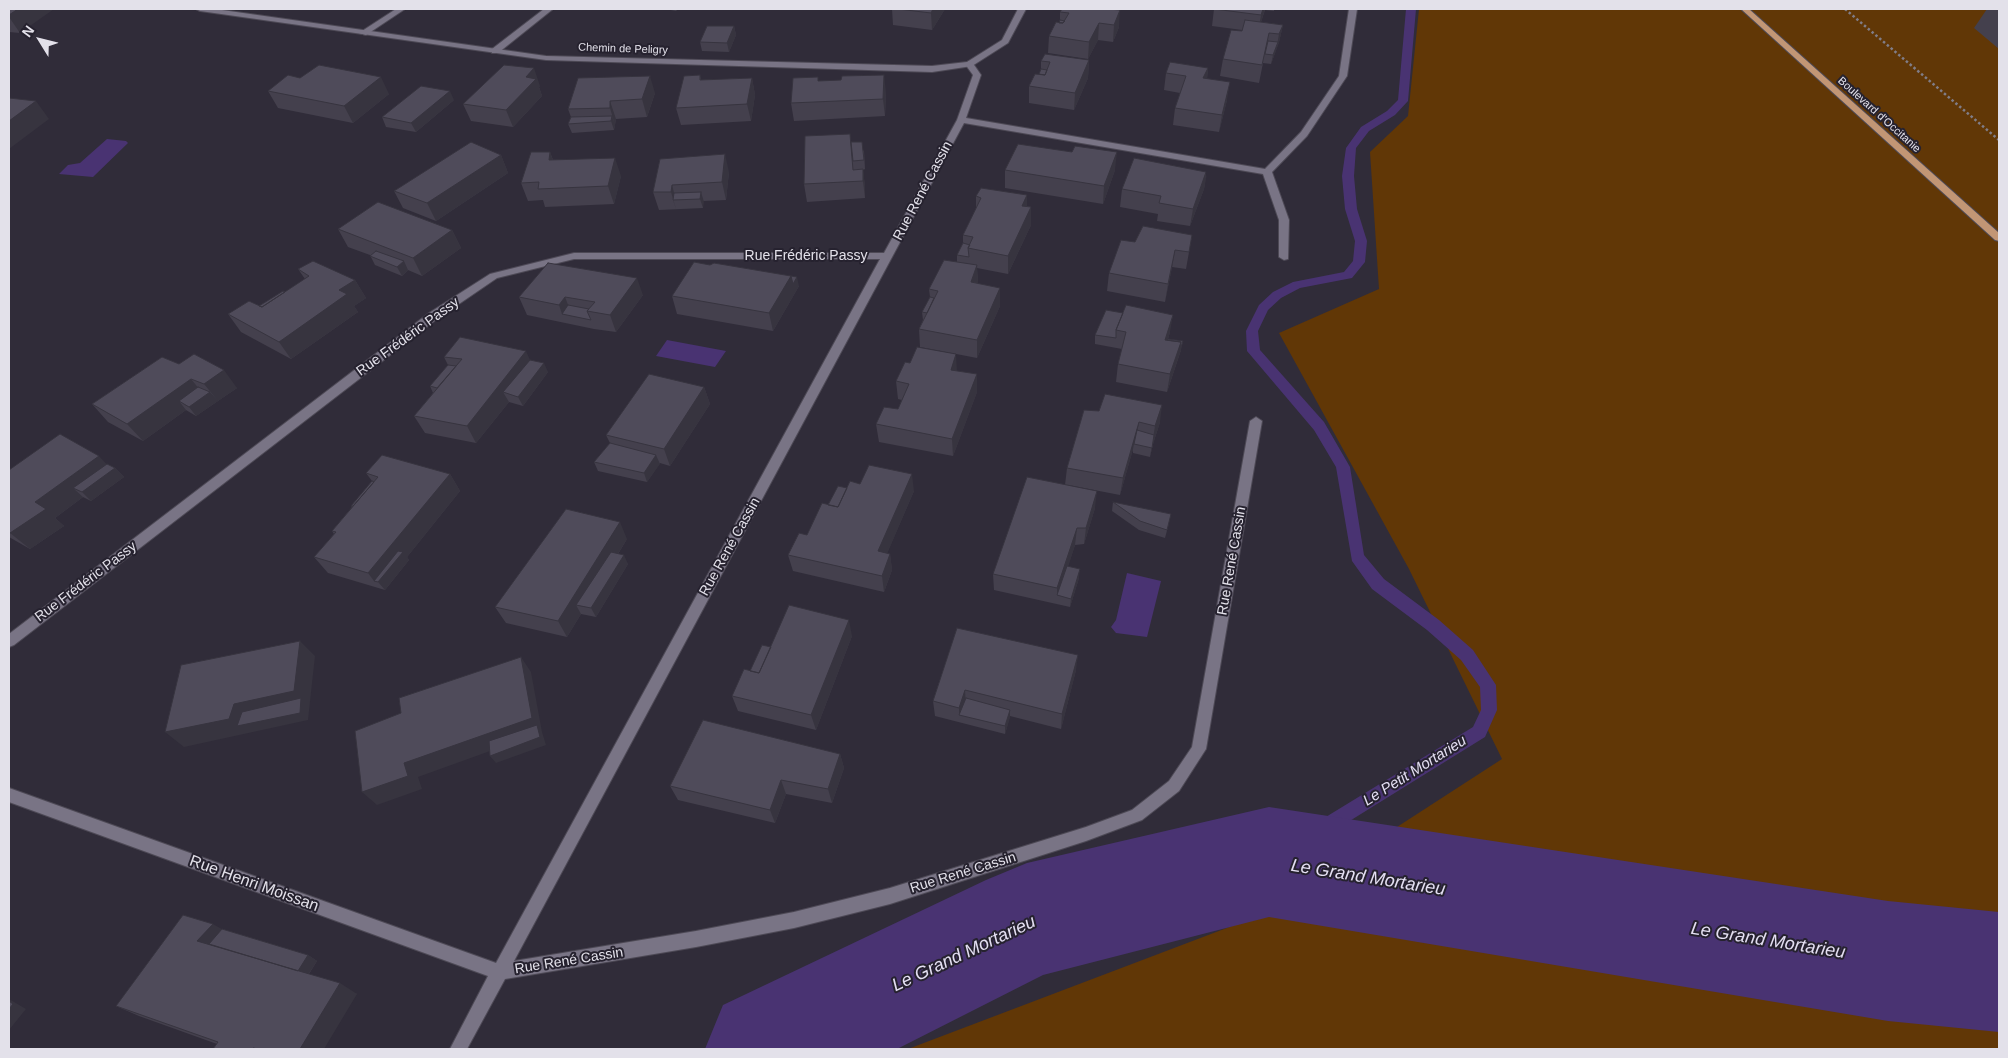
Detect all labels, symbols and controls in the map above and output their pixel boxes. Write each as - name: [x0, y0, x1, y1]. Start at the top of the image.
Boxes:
- north arrow: [15, 15, 65, 65]
- text: N: [18, 22, 37, 40]
- street label: Chemin de Peligry: [578, 41, 668, 57]
- street label: Boulevard d'Occitanie: [1835, 74, 1923, 156]
- street label: Rue René Cassin: [890, 139, 956, 243]
- street label: Rue Frédéric Passy: [745, 248, 867, 264]
- street label: Rue Frédéric Passy: [353, 294, 463, 380]
- street label: Rue René Cassin: [696, 495, 764, 599]
- street label: Rue René Cassin: [1214, 506, 1250, 616]
- street label: Rue Frédéric Passy: [32, 538, 140, 626]
- water label: Le Petit Mortarieu: [1360, 732, 1470, 810]
- street label: Rue René Cassin: [908, 849, 1018, 897]
- street label: Rue Henri Moissan: [187, 852, 321, 916]
- water label: Le Grand Mortarieu: [1289, 855, 1447, 901]
- water label: Le Grand Mortarieu: [889, 911, 1039, 997]
- water label: Le Grand Mortarieu: [1689, 918, 1847, 964]
- street label: Rue René Cassin: [513, 944, 625, 978]

